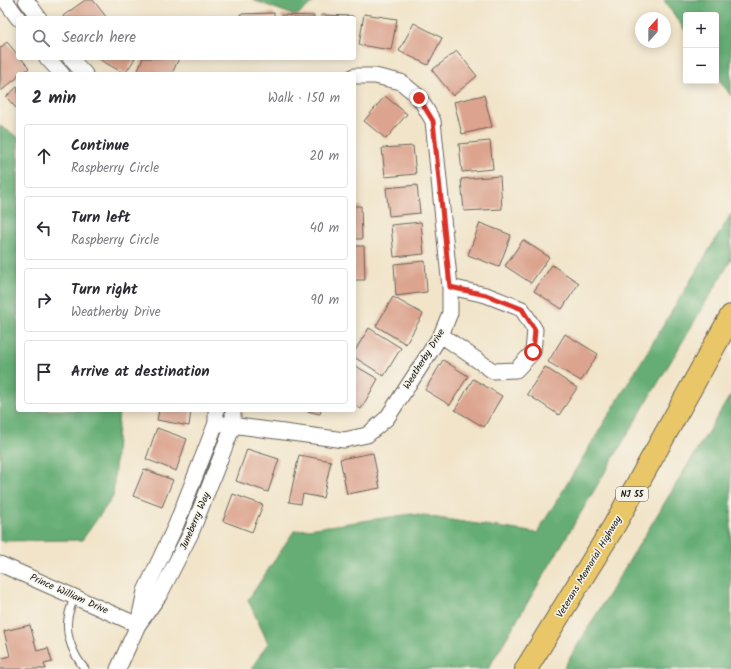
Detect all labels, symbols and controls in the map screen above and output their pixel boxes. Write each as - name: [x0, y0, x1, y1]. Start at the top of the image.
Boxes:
- north arrow: [635, 12, 671, 48]
- map controls: [683, 12, 719, 84]
- button: +: [683, 12, 719, 48]
- search box: [16, 16, 356, 60]
- text: Search here: [62, 26, 136, 50]
- icon: search: [30, 27, 52, 49]
- button: −: [683, 48, 719, 84]
- text: 2 min: [32, 85, 76, 112]
- text: Walk · 150 m: [268, 88, 340, 109]
- route end: [410, 89, 428, 107]
- text: Continue: [71, 134, 129, 158]
- icon: ahead: [33, 145, 55, 167]
- text: 20 m: [309, 146, 339, 167]
- text: Raspberry Circle: [71, 158, 159, 179]
- text: Turn left: [71, 206, 131, 230]
- icon: left: [33, 217, 55, 239]
- text: 40 m: [310, 218, 339, 239]
- text: Raspberry Circle: [71, 230, 159, 251]
- text: Turn right: [71, 278, 138, 302]
- icon: right: [33, 289, 55, 311]
- text: 90 m: [311, 290, 339, 311]
- text: Weatherby Drive: [71, 302, 161, 323]
- street label: Weatherby Drive: [399, 325, 449, 392]
- route start: [524, 343, 542, 361]
- text: Arrive at destination: [71, 360, 210, 384]
- icon: arrive: [33, 361, 55, 383]
- road number: NJ 55: [616, 487, 648, 501]
- street label: Juneberry Way: [176, 489, 215, 552]
- street label: Veterans Memorial Highway: [552, 513, 626, 621]
- street label: Prince William Drive: [27, 570, 111, 619]

